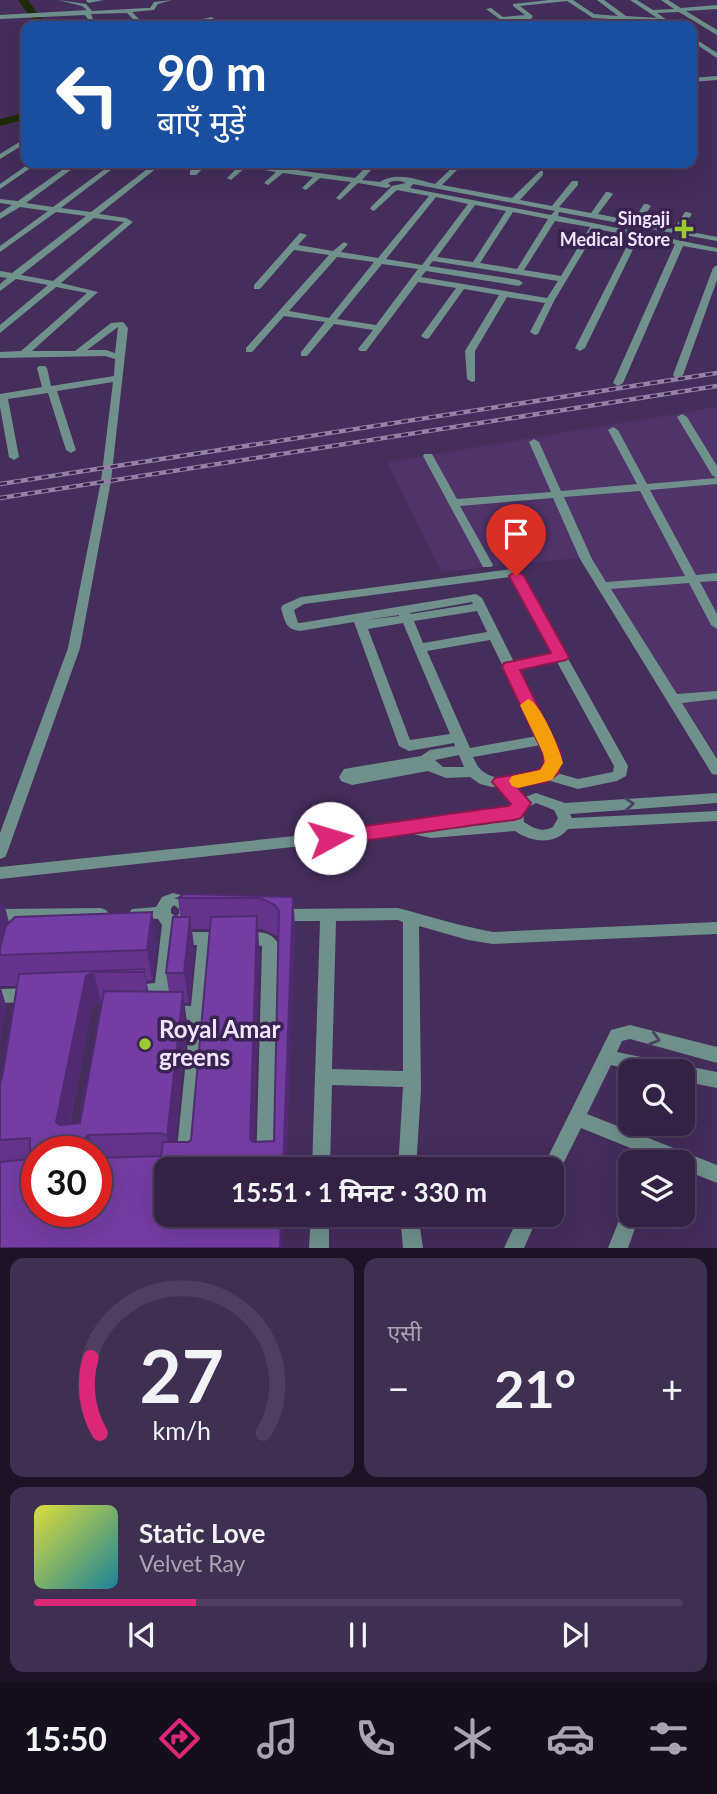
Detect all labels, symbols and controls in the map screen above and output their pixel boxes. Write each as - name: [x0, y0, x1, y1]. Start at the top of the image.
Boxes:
- text: 90 m: [157, 43, 267, 101]
- icon: left: [42, 49, 133, 140]
- text: बाएँ मुड़ें: [157, 102, 246, 141]
- place label: Singaji Medical Store: [560, 207, 670, 250]
- marker: Singaji Medical Store: [676, 221, 692, 237]
- pin: [486, 504, 546, 576]
- icon: arrive: [497, 515, 535, 553]
- one-way arrow: [624, 797, 635, 812]
- position arrow: [293, 801, 367, 875]
- place label: Royal Amar greens: [159, 1014, 280, 1071]
- one-way arrow: [649, 1031, 661, 1046]
- marker: Royal Amar greens: [137, 1036, 153, 1052]
- map controls: [618, 1059, 695, 1227]
- button: search: [618, 1059, 695, 1136]
- speed limit sign: 30: [21, 1136, 112, 1227]
- button: layers: [618, 1150, 695, 1227]
- text: 15:51 · 1 मिनट · 330 m: [231, 1176, 487, 1208]
- text: एसी: [388, 1318, 422, 1346]
- text: 27: [140, 1332, 224, 1420]
- text: 21°: [494, 1357, 576, 1419]
- text: −: [388, 1365, 410, 1411]
- text: +: [661, 1365, 683, 1411]
- text: km/h: [152, 1415, 211, 1445]
- text: Static Love: [139, 1517, 266, 1549]
- text: Velvet Ray: [139, 1549, 245, 1577]
- icon: previous: [123, 1616, 161, 1654]
- icon: pause: [339, 1616, 377, 1654]
- icon: next: [556, 1616, 594, 1654]
- icon: directions: [155, 1714, 204, 1763]
- icon: music: [253, 1714, 302, 1763]
- icon: phone: [351, 1714, 400, 1763]
- icon: climate: [448, 1714, 497, 1763]
- icon: car: [546, 1714, 595, 1763]
- icon: filters: [644, 1714, 693, 1763]
- text: 15:50: [24, 1719, 107, 1758]

